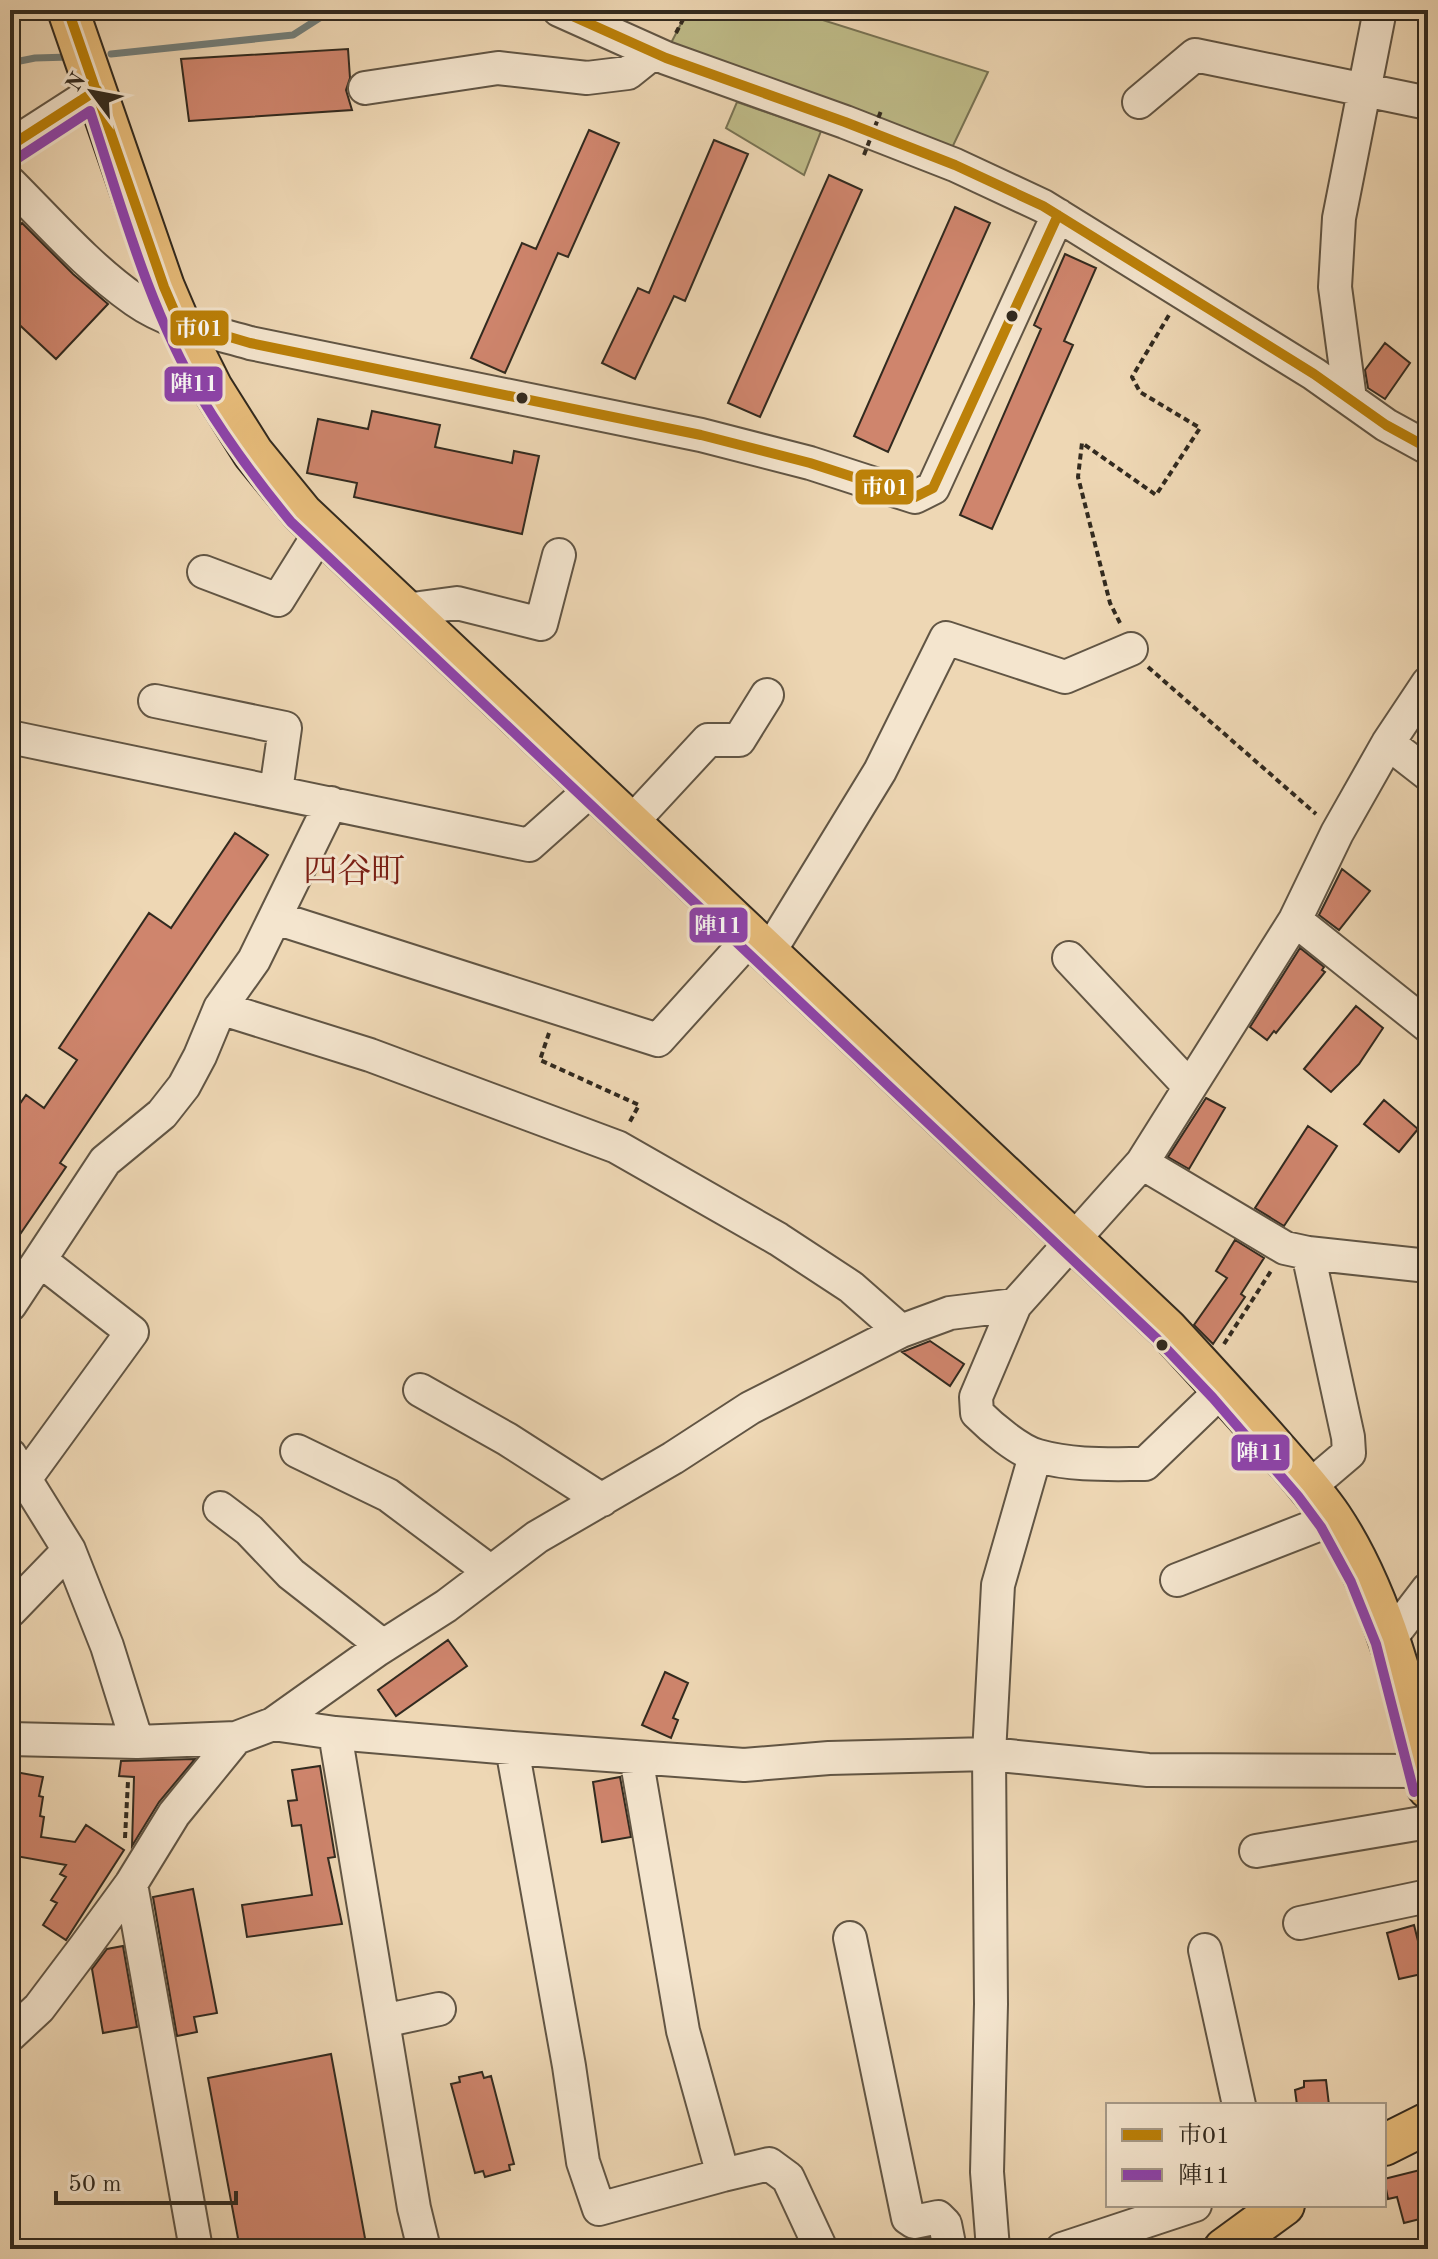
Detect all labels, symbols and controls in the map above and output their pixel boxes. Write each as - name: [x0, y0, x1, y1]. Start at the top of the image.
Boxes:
- north arrow: [52, 52, 132, 132]
- text: N: [63, 69, 91, 95]
- unlabelled marker: [1004, 308, 1020, 324]
- line badge: 市01: [169, 309, 230, 347]
- text: 市01: [175, 317, 223, 341]
- line badge: 陣11: [163, 365, 224, 403]
- text: 陣11: [170, 372, 218, 396]
- unlabelled marker: [514, 390, 530, 406]
- line badge: 市01: [854, 468, 915, 506]
- text: 市01: [861, 476, 909, 500]
- district label: 四谷町: [303, 853, 405, 890]
- line badge: 陣11: [688, 906, 749, 944]
- text: 陣11: [694, 914, 742, 938]
- unlabelled marker: [1154, 1337, 1170, 1353]
- line badge: 陣11: [1230, 1433, 1291, 1472]
- text: 陣11: [1236, 1441, 1284, 1465]
- legend: [1106, 2103, 1386, 2207]
- text: 市01: [1178, 2122, 1230, 2149]
- scale bar: [56, 2155, 236, 2205]
- text: 陣11: [1178, 2163, 1230, 2189]
- text: 50 m: [68, 2173, 122, 2197]

